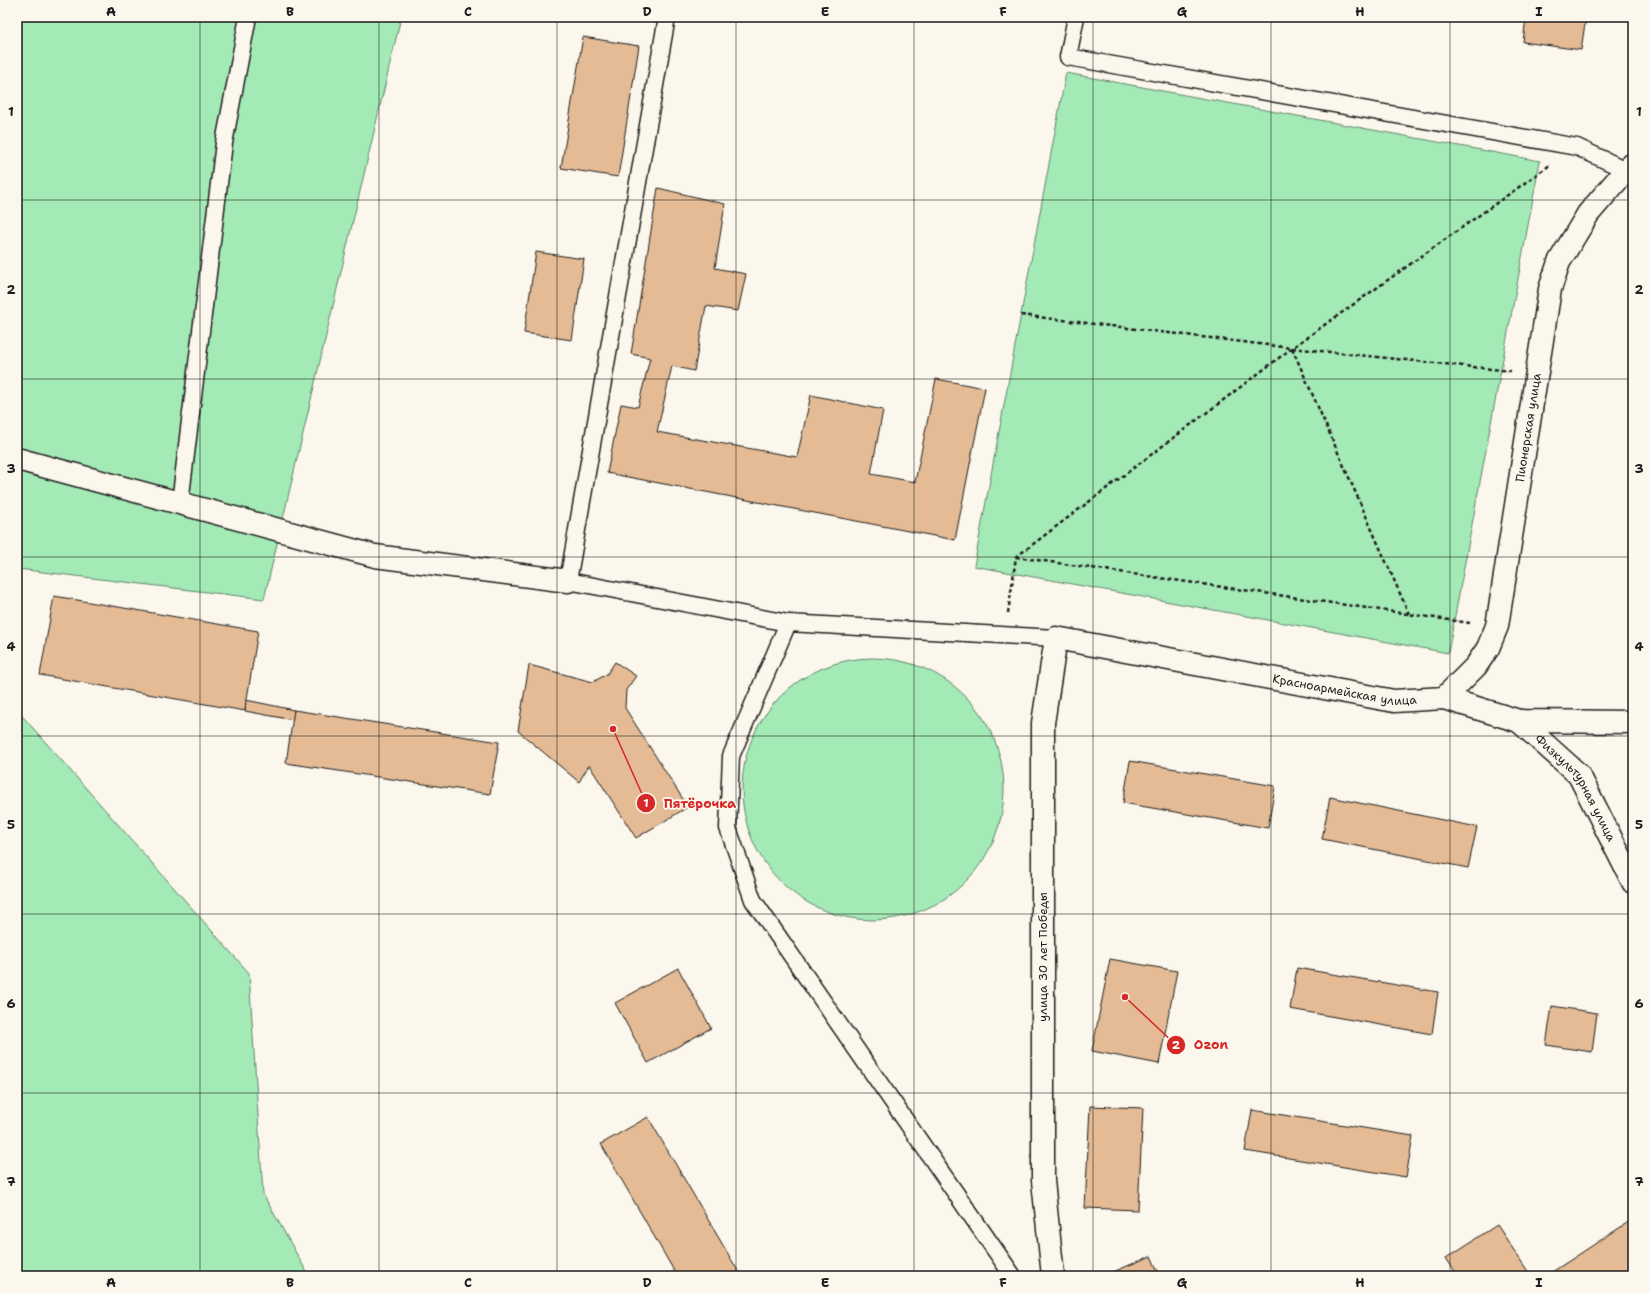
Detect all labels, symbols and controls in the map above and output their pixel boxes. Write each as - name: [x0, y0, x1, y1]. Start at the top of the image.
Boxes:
- text: A: [106, 3, 116, 20]
- text: B: [286, 3, 294, 20]
- text: C: [464, 3, 472, 20]
- text: D: [642, 3, 652, 20]
- text: E: [821, 3, 830, 20]
- text: F: [999, 3, 1007, 20]
- text: G: [1177, 3, 1188, 20]
- text: H: [1355, 3, 1365, 20]
- text: I: [1535, 3, 1543, 20]
- text: 1: [8, 103, 14, 120]
- text: 1: [1636, 103, 1642, 120]
- text: 2: [6, 281, 16, 298]
- text: 2: [1634, 281, 1644, 298]
- street label: Пионерская улица: [1512, 371, 1545, 483]
- text: 3: [6, 460, 16, 477]
- text: 3: [1634, 460, 1644, 477]
- text: 4: [6, 638, 16, 655]
- text: 4: [1634, 638, 1644, 655]
- street label: Красноармейская улица: [1271, 671, 1418, 709]
- street label: Физкультурная улица: [1531, 731, 1620, 845]
- callout: Пятёрочка: [636, 791, 744, 816]
- text: 1: [643, 795, 649, 811]
- text: Пятёрочка: [664, 795, 736, 812]
- text: 5: [7, 816, 15, 833]
- text: 5: [1635, 816, 1643, 833]
- street label: улица 30 лет Победы: [1035, 892, 1051, 1022]
- text: 6: [6, 995, 16, 1012]
- text: 6: [1634, 995, 1644, 1012]
- callout: Ozon: [1166, 1032, 1236, 1057]
- text: Ozon: [1194, 1036, 1228, 1053]
- text: 2: [1172, 1037, 1181, 1053]
- text: 7: [6, 1173, 16, 1190]
- text: 7: [1634, 1173, 1644, 1190]
- text: A: [106, 1274, 116, 1291]
- text: B: [286, 1274, 294, 1291]
- text: C: [464, 1274, 472, 1291]
- text: D: [642, 1274, 652, 1291]
- text: E: [821, 1274, 830, 1291]
- text: F: [999, 1274, 1007, 1291]
- text: G: [1177, 1274, 1188, 1291]
- text: H: [1355, 1274, 1365, 1291]
- text: I: [1535, 1274, 1543, 1291]

